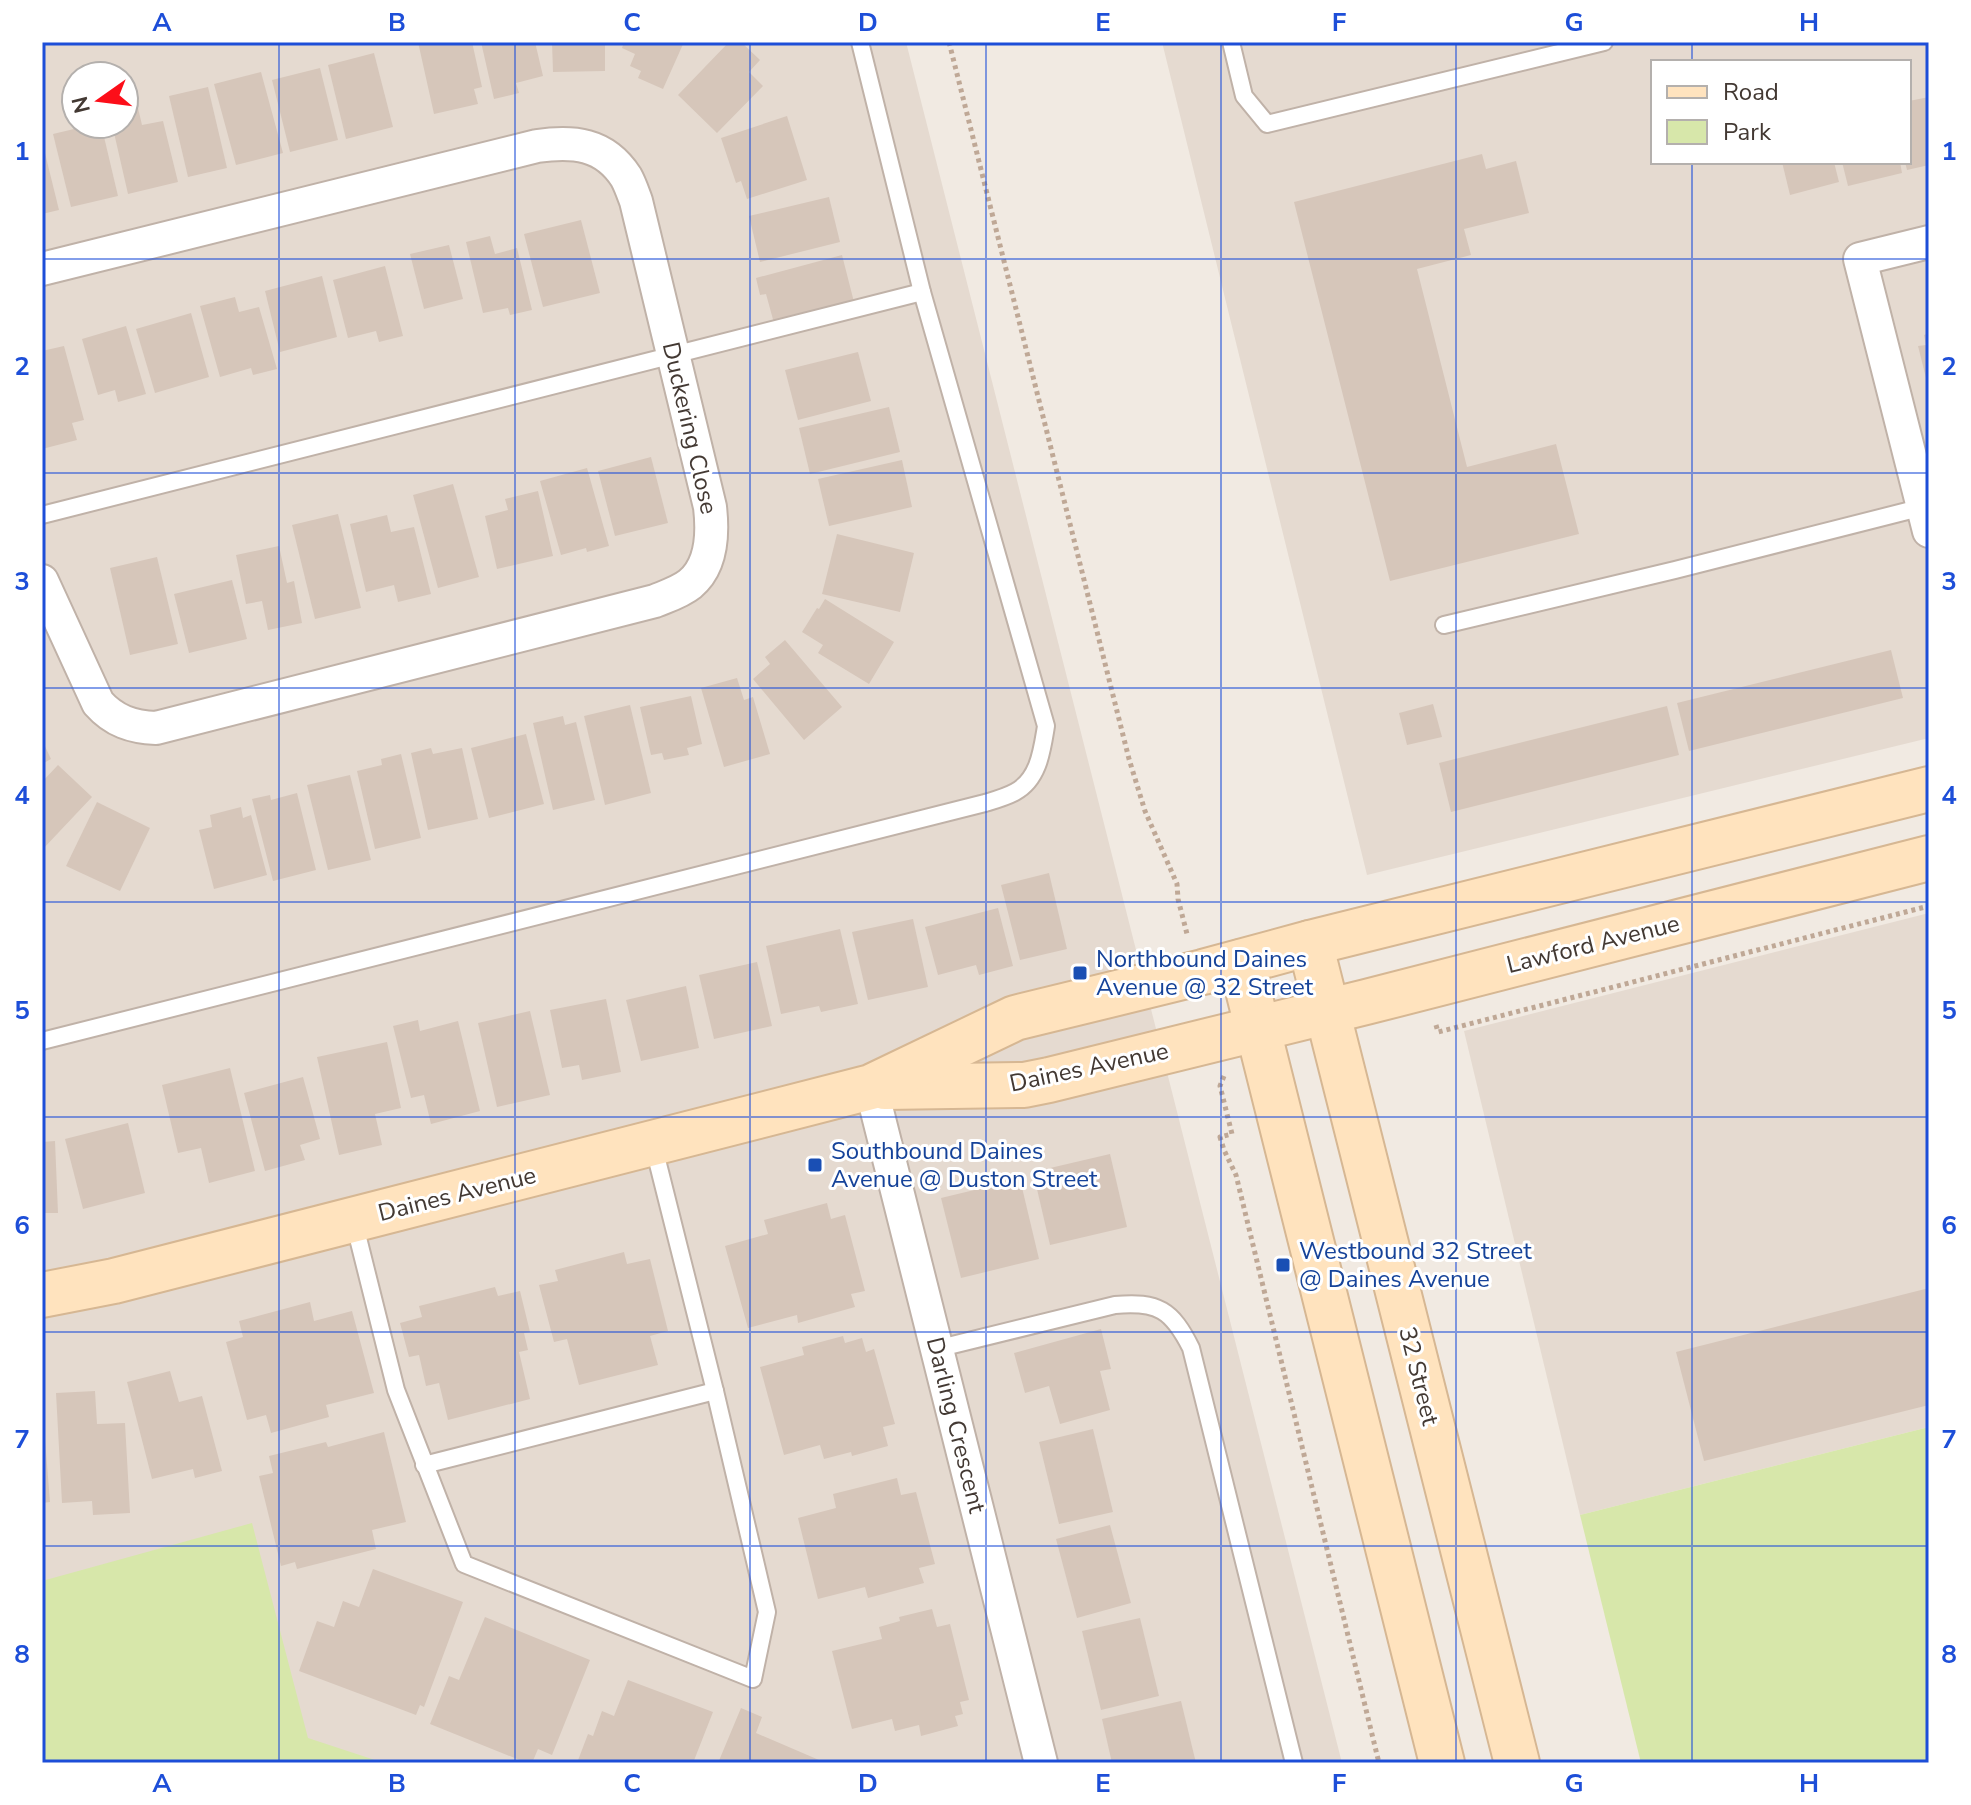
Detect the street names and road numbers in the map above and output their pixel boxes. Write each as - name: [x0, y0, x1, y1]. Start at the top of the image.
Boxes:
- street label: Duckering Close: [655, 339, 725, 517]
- street label: Lawford Avenue: [1503, 907, 1683, 981]
- street label: Daines Avenue: [1006, 1035, 1172, 1099]
- street label: Daines Avenue: [375, 1159, 539, 1229]
- street label: 32 Street: [1391, 1323, 1447, 1429]
- street label: Darling Crescent: [919, 1334, 993, 1517]

